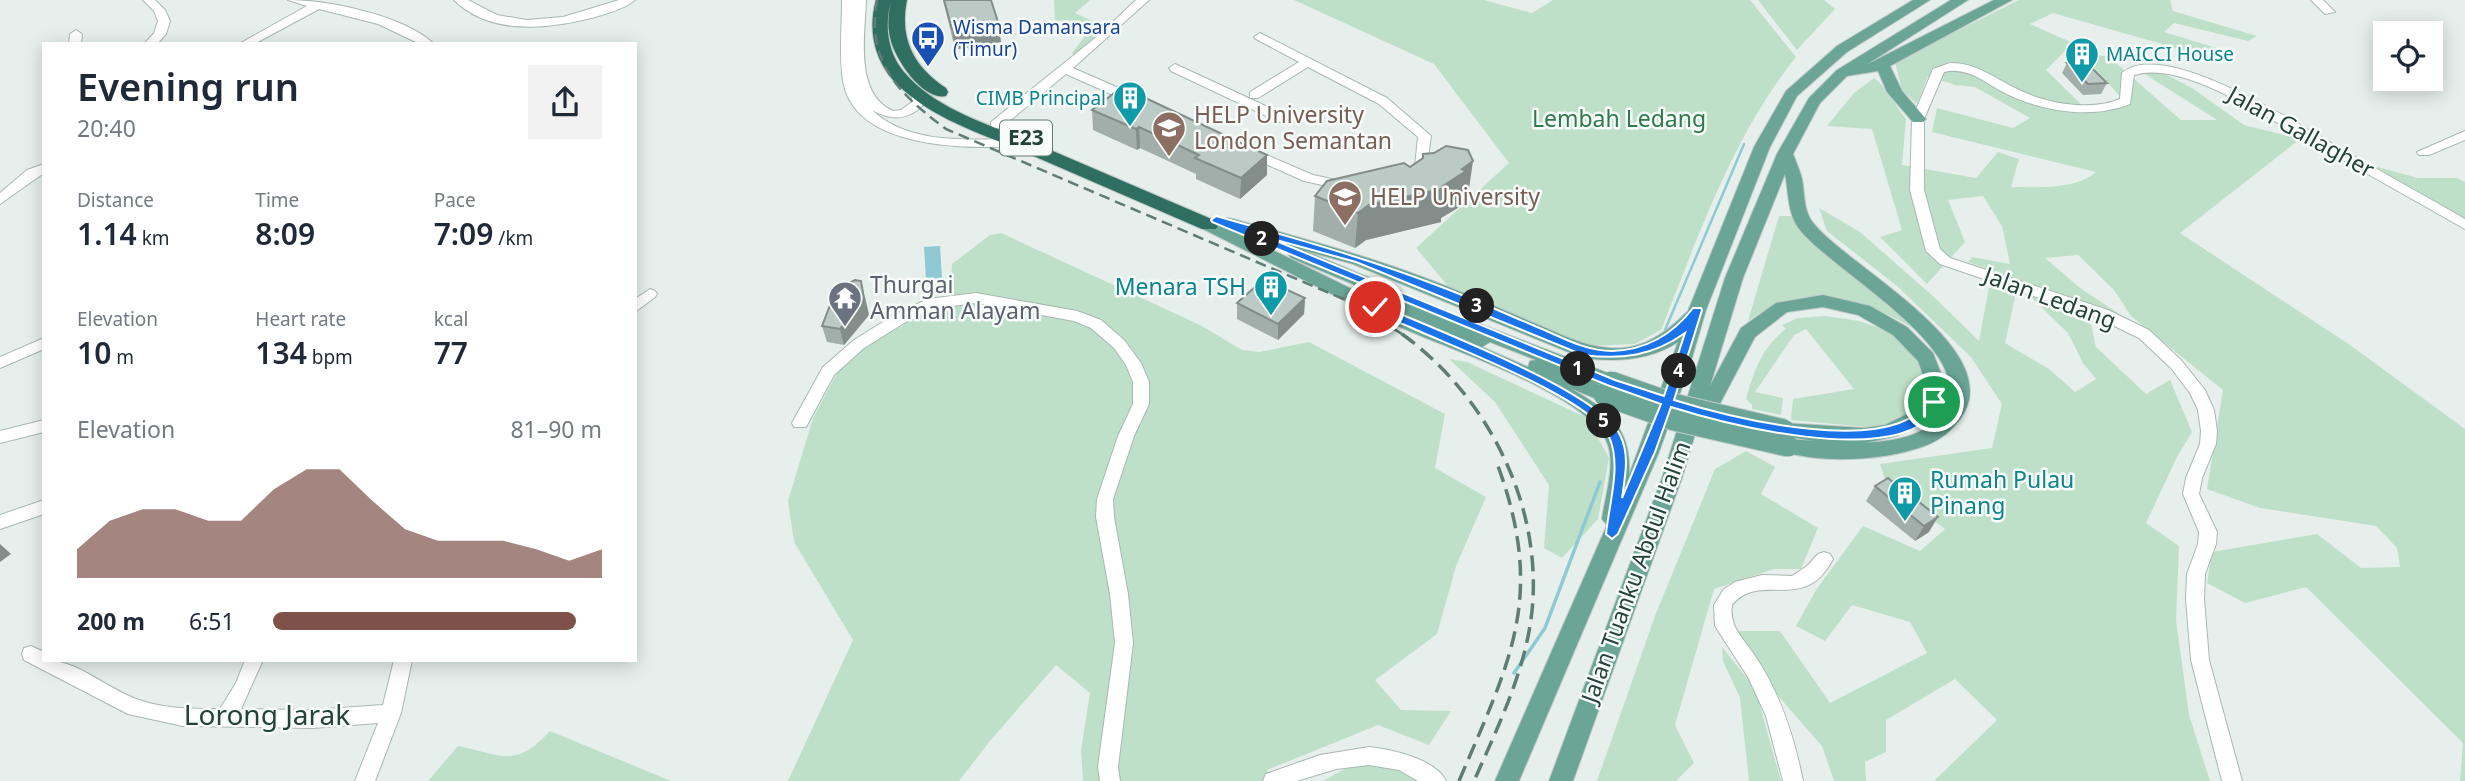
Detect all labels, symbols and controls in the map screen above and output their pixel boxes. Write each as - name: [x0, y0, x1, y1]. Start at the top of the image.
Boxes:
- place label: Wisma Damansara (Timur): [953, 14, 1121, 62]
- bus stop icon: Wisma Damansara (Timur): [909, 19, 947, 68]
- map controls: [2373, 21, 2443, 91]
- button: locate: [2373, 21, 2443, 91]
- building icon: MAICCI House: [2063, 35, 2101, 84]
- place label: MAICCI House: [2106, 41, 2234, 67]
- text: Evening run: [77, 60, 299, 112]
- button: share: [528, 65, 602, 139]
- street label: Jalan Gallagher: [2220, 77, 2381, 185]
- building icon: CIMB Principal: [1111, 79, 1149, 128]
- place label: CIMB Principal: [976, 85, 1106, 111]
- place label: HELP University London Semantan: [1194, 98, 1392, 156]
- park label: Lembah Ledang: [1532, 102, 1706, 134]
- school or university icon: HELP University London Semantan: [1150, 109, 1188, 158]
- text: 20:40: [77, 112, 136, 144]
- road number: E23: [1000, 120, 1052, 156]
- school or university icon: HELP University: [1326, 178, 1364, 227]
- place label: HELP University: [1370, 180, 1540, 212]
- text: Distance: [77, 187, 154, 213]
- text: Time: [255, 187, 299, 213]
- text: Pace: [434, 187, 476, 213]
- text: 1.14: [77, 213, 137, 254]
- text: 8:09: [255, 213, 315, 254]
- text: 7:09: [434, 213, 493, 254]
- pin: 2: [1244, 222, 1280, 256]
- text: km: [137, 225, 170, 251]
- text: /km: [493, 225, 533, 251]
- text: 2: [1256, 225, 1267, 251]
- street label: Jalan Ledang: [1978, 258, 2121, 336]
- place label: Thurgai Amman Alayam: [870, 268, 1040, 326]
- building icon: Menara TSH: [1252, 268, 1290, 317]
- place label: Menara TSH: [1115, 270, 1246, 302]
- pin: [1345, 277, 1405, 337]
- temple icon: Thurgai Amman Alayam: [826, 279, 864, 328]
- icon: check: [1356, 288, 1394, 326]
- pin: 3: [1460, 288, 1494, 324]
- text: 3: [1471, 292, 1482, 318]
- text: Elevation: [77, 306, 158, 332]
- text: Heart rate: [255, 306, 346, 332]
- text: kcal: [434, 306, 468, 332]
- text: 10: [77, 332, 111, 373]
- text: 134: [255, 332, 307, 373]
- text: 77: [434, 332, 468, 373]
- text: m: [111, 344, 134, 370]
- text: bpm: [307, 344, 353, 370]
- pin: 1: [1560, 352, 1596, 386]
- pin: 4: [1662, 354, 1696, 388]
- text: 1: [1572, 355, 1583, 381]
- text: 4: [1673, 357, 1684, 383]
- pin: [1904, 372, 1964, 432]
- icon: arrive: [1915, 383, 1953, 421]
- pin: 5: [1586, 404, 1622, 438]
- text: 5: [1598, 407, 1609, 433]
- text: Elevation: [77, 413, 175, 445]
- text: 81–90 m: [510, 413, 602, 445]
- street label: Jalan Tuanku Abdul Halim: [1572, 436, 1697, 709]
- place label: Rumah Pulau Pinang: [1930, 463, 2074, 521]
- building icon: Rumah Pulau Pinang: [1886, 474, 1924, 523]
- text: 200 m: [77, 605, 145, 637]
- text: 6:51: [189, 605, 235, 637]
- street label: Lorong Jarak: [184, 695, 350, 733]

